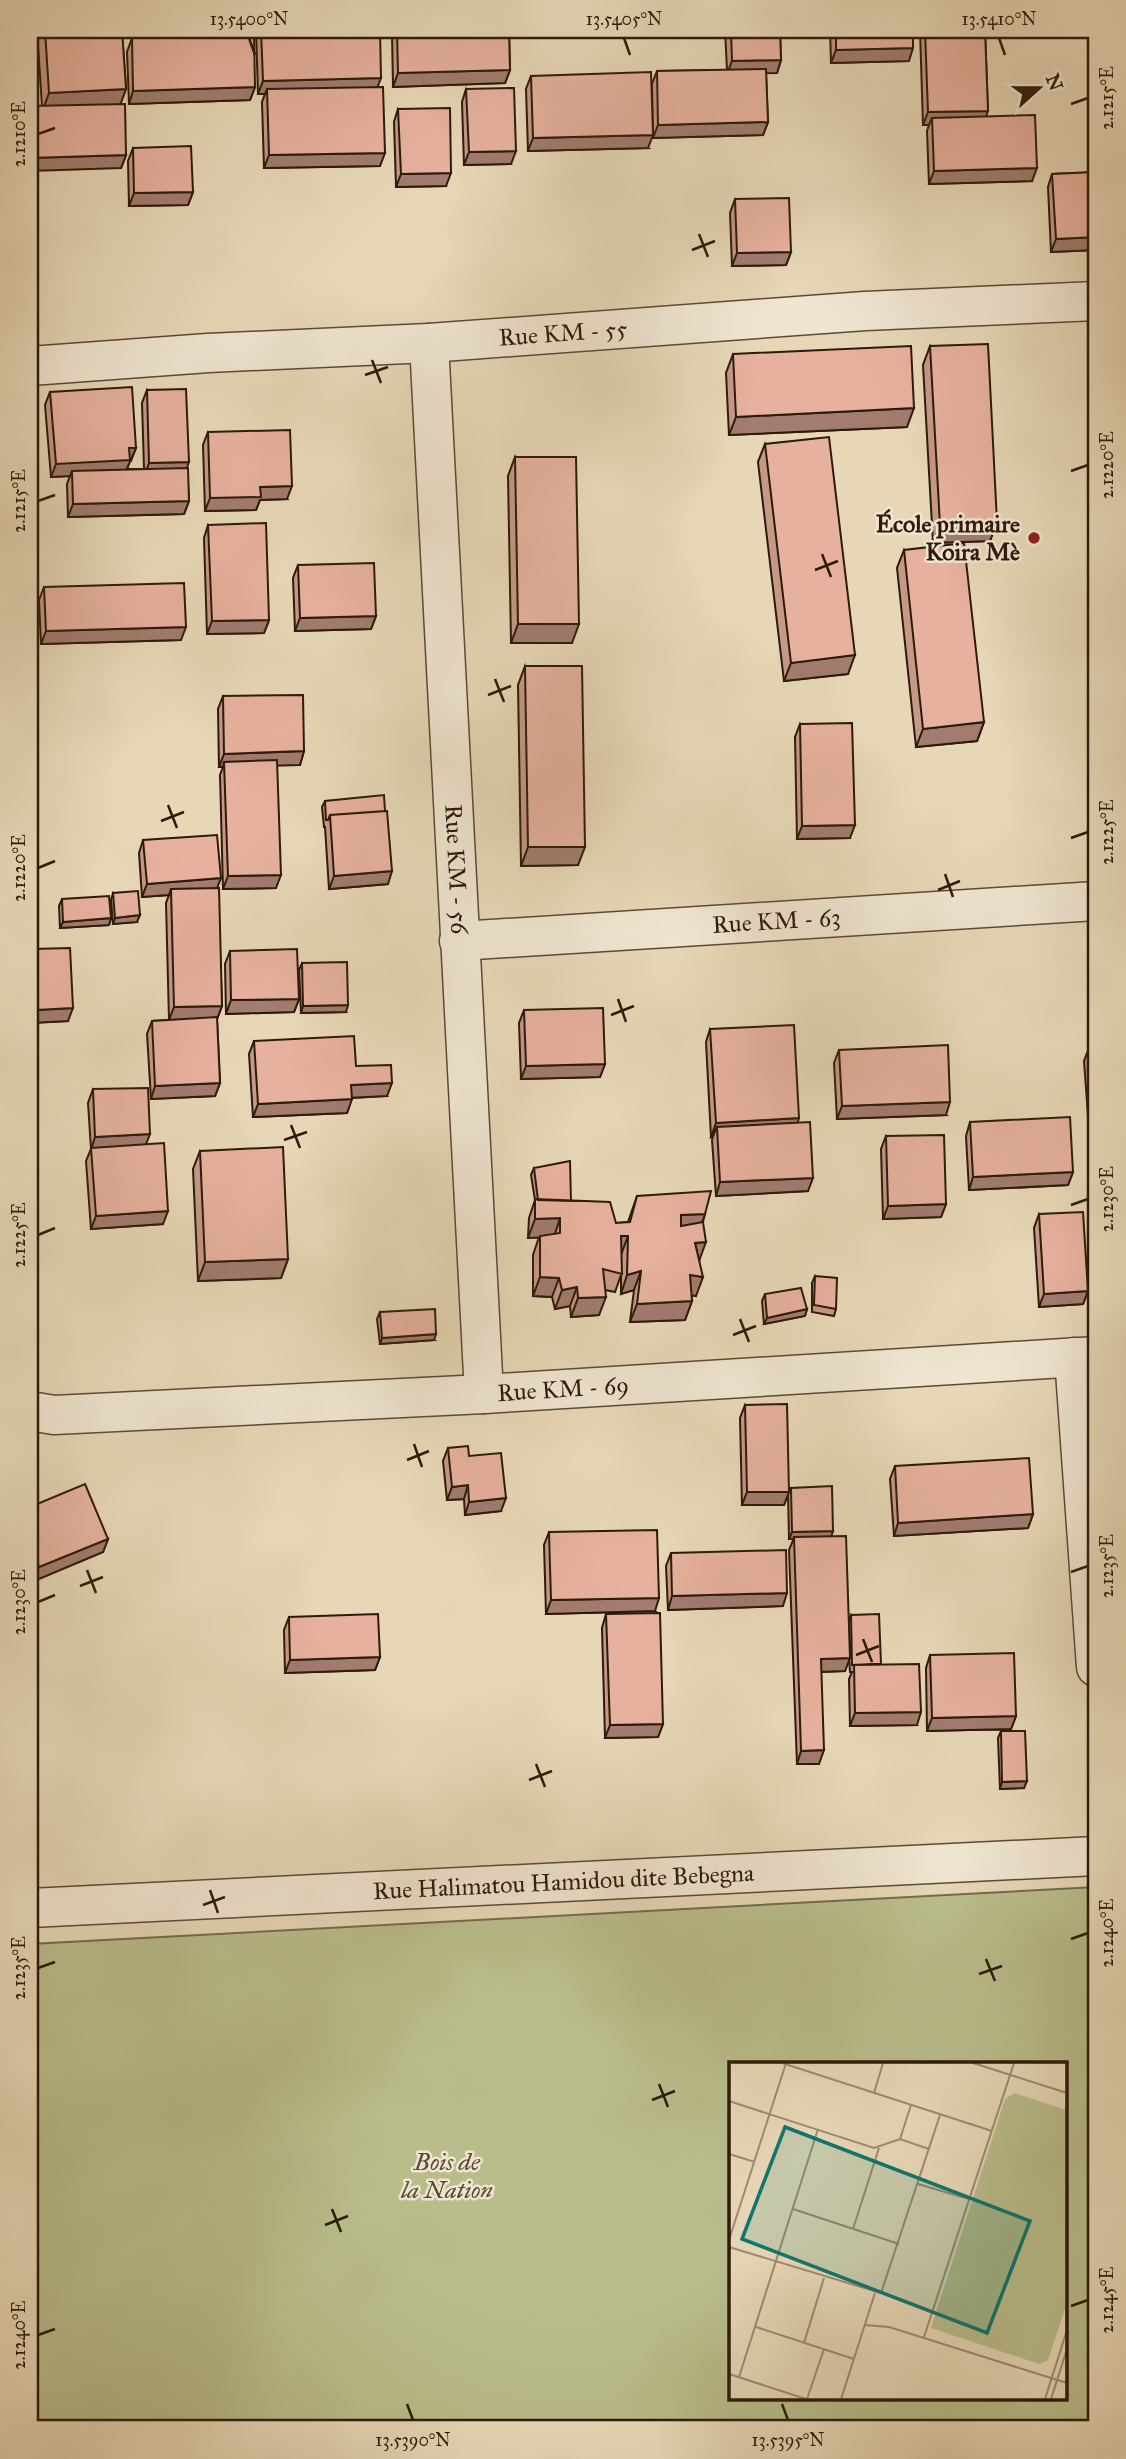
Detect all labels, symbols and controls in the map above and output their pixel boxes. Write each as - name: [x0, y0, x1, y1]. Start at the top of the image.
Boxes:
- text: 13.5400°N: [210, 8, 288, 30]
- text: 13.5405°N: [586, 8, 662, 30]
- text: 13.5410°N: [961, 8, 1037, 30]
- north arrow: [1004, 52, 1074, 122]
- text: 2.1215°E: [1096, 66, 1118, 130]
- text: N: [1041, 70, 1068, 94]
- text: 2.1210°E: [8, 101, 30, 167]
- street label: Rue KM - 55: [498, 313, 628, 353]
- text: 2.1220°E: [1096, 431, 1118, 499]
- text: 2.1215°E: [8, 469, 30, 533]
- place label: École primaire Koira Mè: [876, 508, 1020, 567]
- marker: École primaire Koira Mè: [1026, 530, 1042, 546]
- text: 2.1225°E: [1096, 799, 1118, 865]
- street label: Rue KM - 56: [438, 804, 475, 936]
- text: 2.1220°E: [8, 834, 30, 902]
- street label: Rue KM - 63: [711, 902, 841, 940]
- text: 2.1230°E: [1096, 1166, 1118, 1232]
- text: 2.1225°E: [8, 1202, 30, 1268]
- street label: Rue KM - 69: [496, 1370, 630, 1408]
- text: 2.1235°E: [1096, 1534, 1118, 1598]
- text: 2.1230°E: [8, 1569, 30, 1635]
- street label: Rue Halimatou Hamidou dite Bebegna: [372, 1858, 756, 1906]
- text: 2.1240°E: [1096, 1898, 1118, 1967]
- text: 2.1235°E: [8, 1936, 30, 2000]
- inset map: [729, 2062, 1066, 2400]
- park label: Bois de la Nation: [400, 2147, 493, 2205]
- text: 2.1245°E: [1096, 2267, 1118, 2333]
- text: 2.1240°E: [8, 2300, 30, 2369]
- text: 13.5390°N: [375, 2429, 451, 2451]
- text: 13.5395°N: [751, 2429, 825, 2451]

